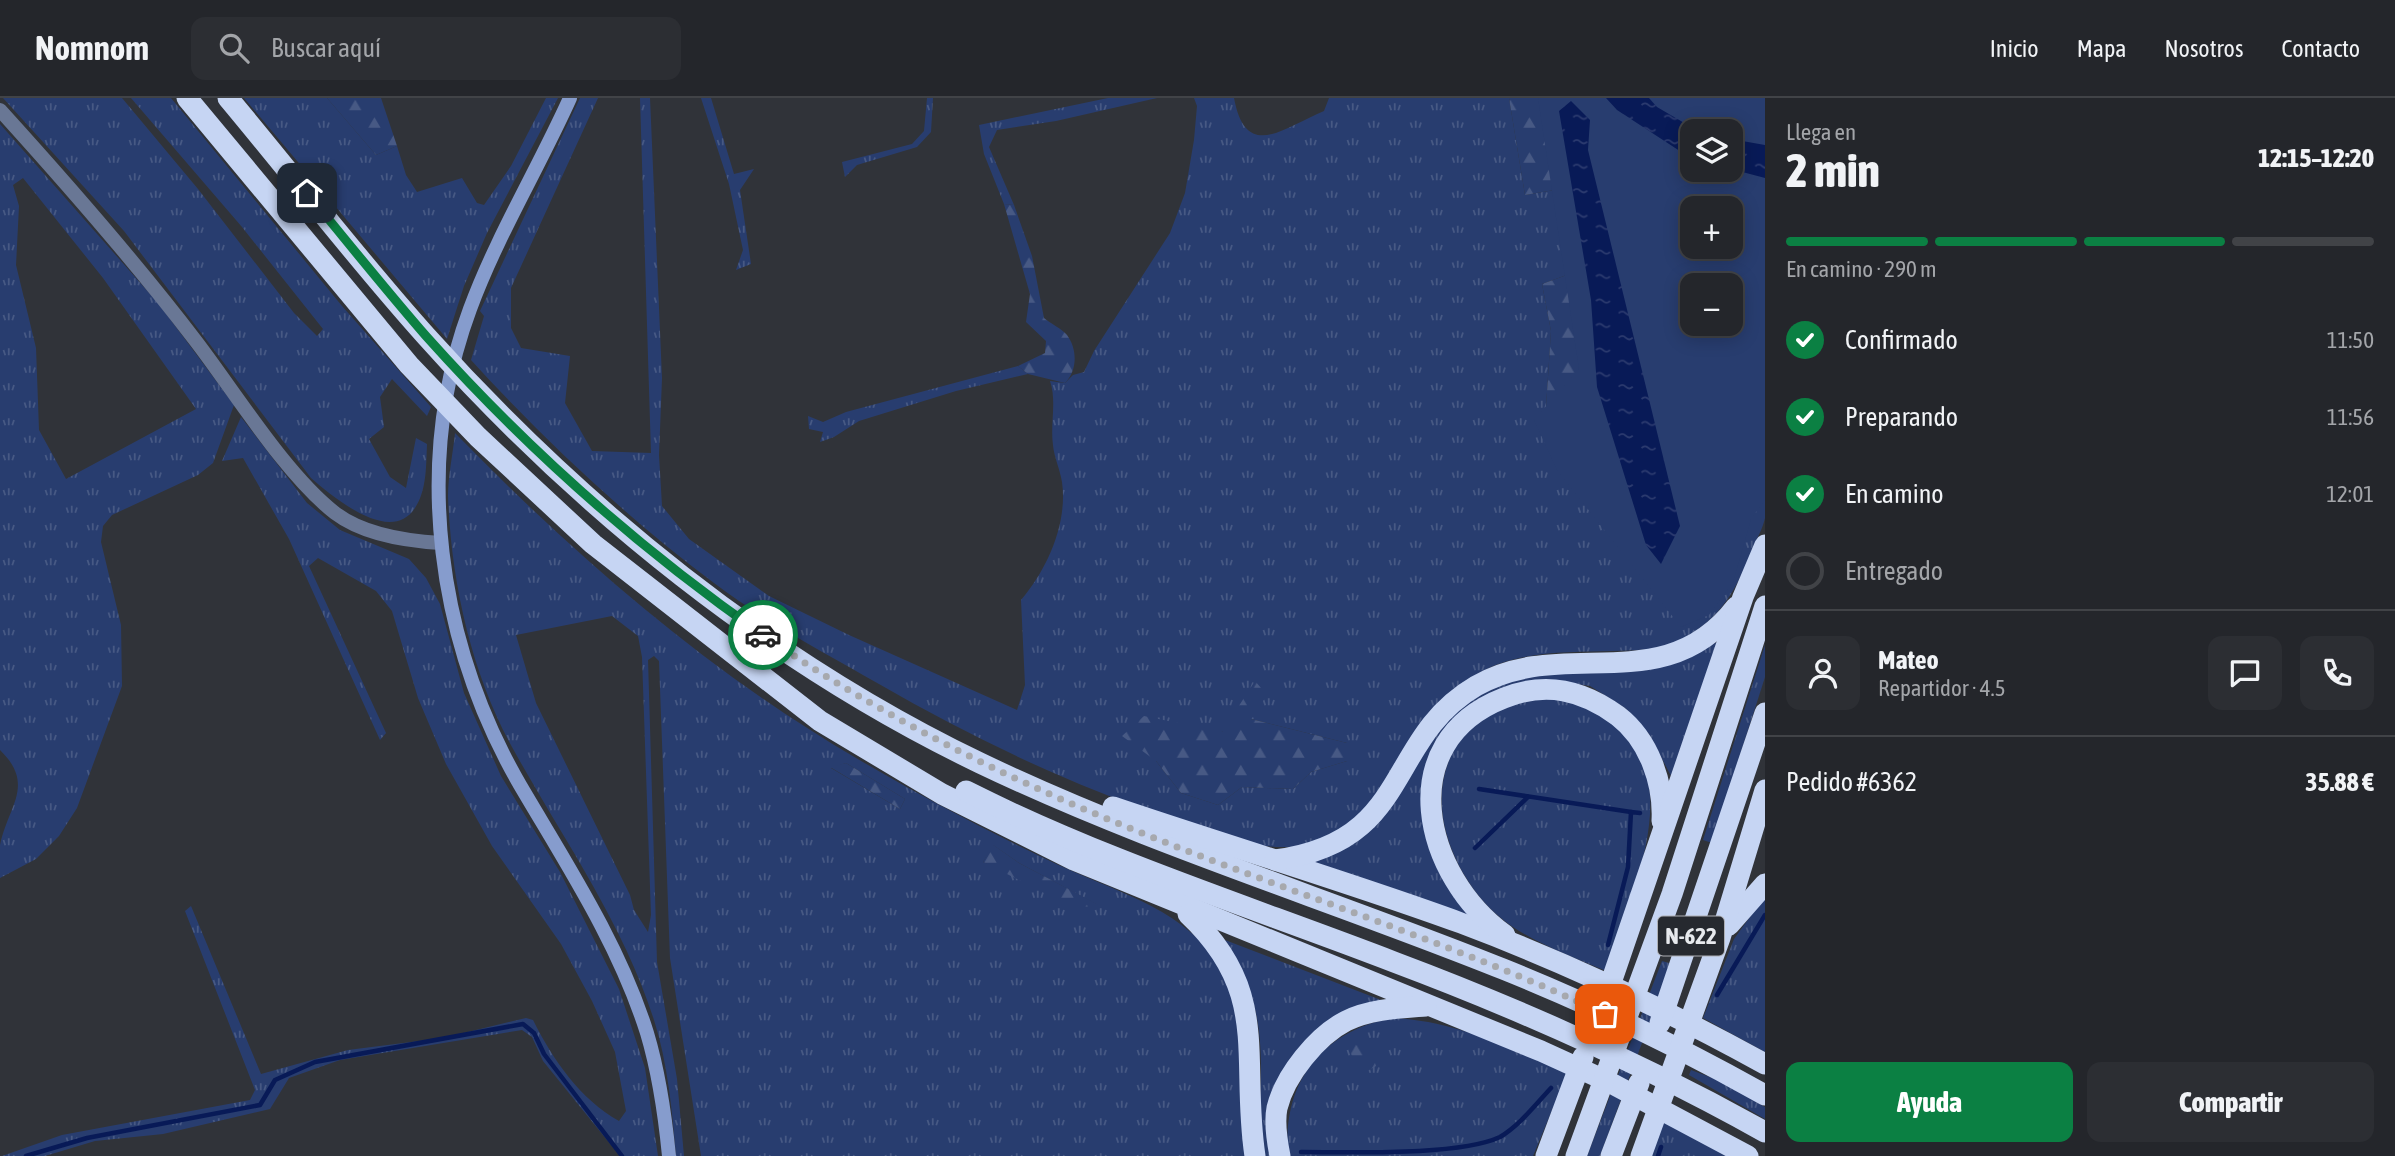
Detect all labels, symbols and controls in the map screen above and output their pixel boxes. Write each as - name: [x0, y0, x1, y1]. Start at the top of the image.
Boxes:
- search box: [191, 17, 681, 80]
- text: Nomnom: [35, 29, 149, 67]
- icon: search: [215, 29, 253, 67]
- text: Buscar aquí: [271, 33, 381, 63]
- text: Inicio: [1990, 35, 2039, 62]
- text: Mapa: [2077, 35, 2126, 62]
- text: Nosotros: [2164, 35, 2243, 62]
- text: Contacto: [2281, 35, 2360, 62]
- map controls: [1680, 119, 1743, 336]
- button: layers: [1680, 119, 1743, 182]
- text: Llega en: [1786, 119, 1856, 145]
- text: 12:15–12:20: [2258, 143, 2374, 173]
- text: 2 min: [1786, 144, 1880, 197]
- pin: [277, 163, 337, 223]
- icon: home: [288, 174, 326, 212]
- button: +: [1680, 196, 1743, 259]
- text: En camino · 290 m: [1786, 256, 1937, 282]
- button: −: [1680, 273, 1743, 336]
- icon: check: [1786, 321, 1824, 359]
- text: Confirmado: [1845, 325, 1958, 355]
- text: 11:50: [2327, 327, 2374, 353]
- icon: check: [1786, 398, 1824, 436]
- text: Preparando: [1845, 402, 1958, 432]
- text: 11:56: [2327, 404, 2374, 430]
- icon: check: [1786, 475, 1824, 513]
- text: En camino: [1845, 479, 1944, 509]
- text: 12:01: [2326, 481, 2374, 507]
- text: Entregado: [1845, 556, 1943, 586]
- courier: [728, 600, 798, 670]
- icon: car: [744, 616, 782, 654]
- button: person: [1786, 636, 1860, 710]
- button: chat: [2208, 636, 2282, 710]
- button: phone: [2300, 636, 2374, 710]
- text: Mateo: [1878, 645, 1939, 675]
- text: Repartidor · 4.5: [1878, 675, 2005, 701]
- text: Pedido #6362: [1786, 767, 1917, 797]
- text: 35.88 €: [2305, 767, 2374, 797]
- road number: N-622: [1658, 916, 1724, 956]
- pin: [1575, 984, 1635, 1044]
- icon: bag: [1586, 995, 1624, 1033]
- button: Ayuda: [1786, 1062, 2073, 1142]
- button: Compartir: [2087, 1062, 2374, 1142]

